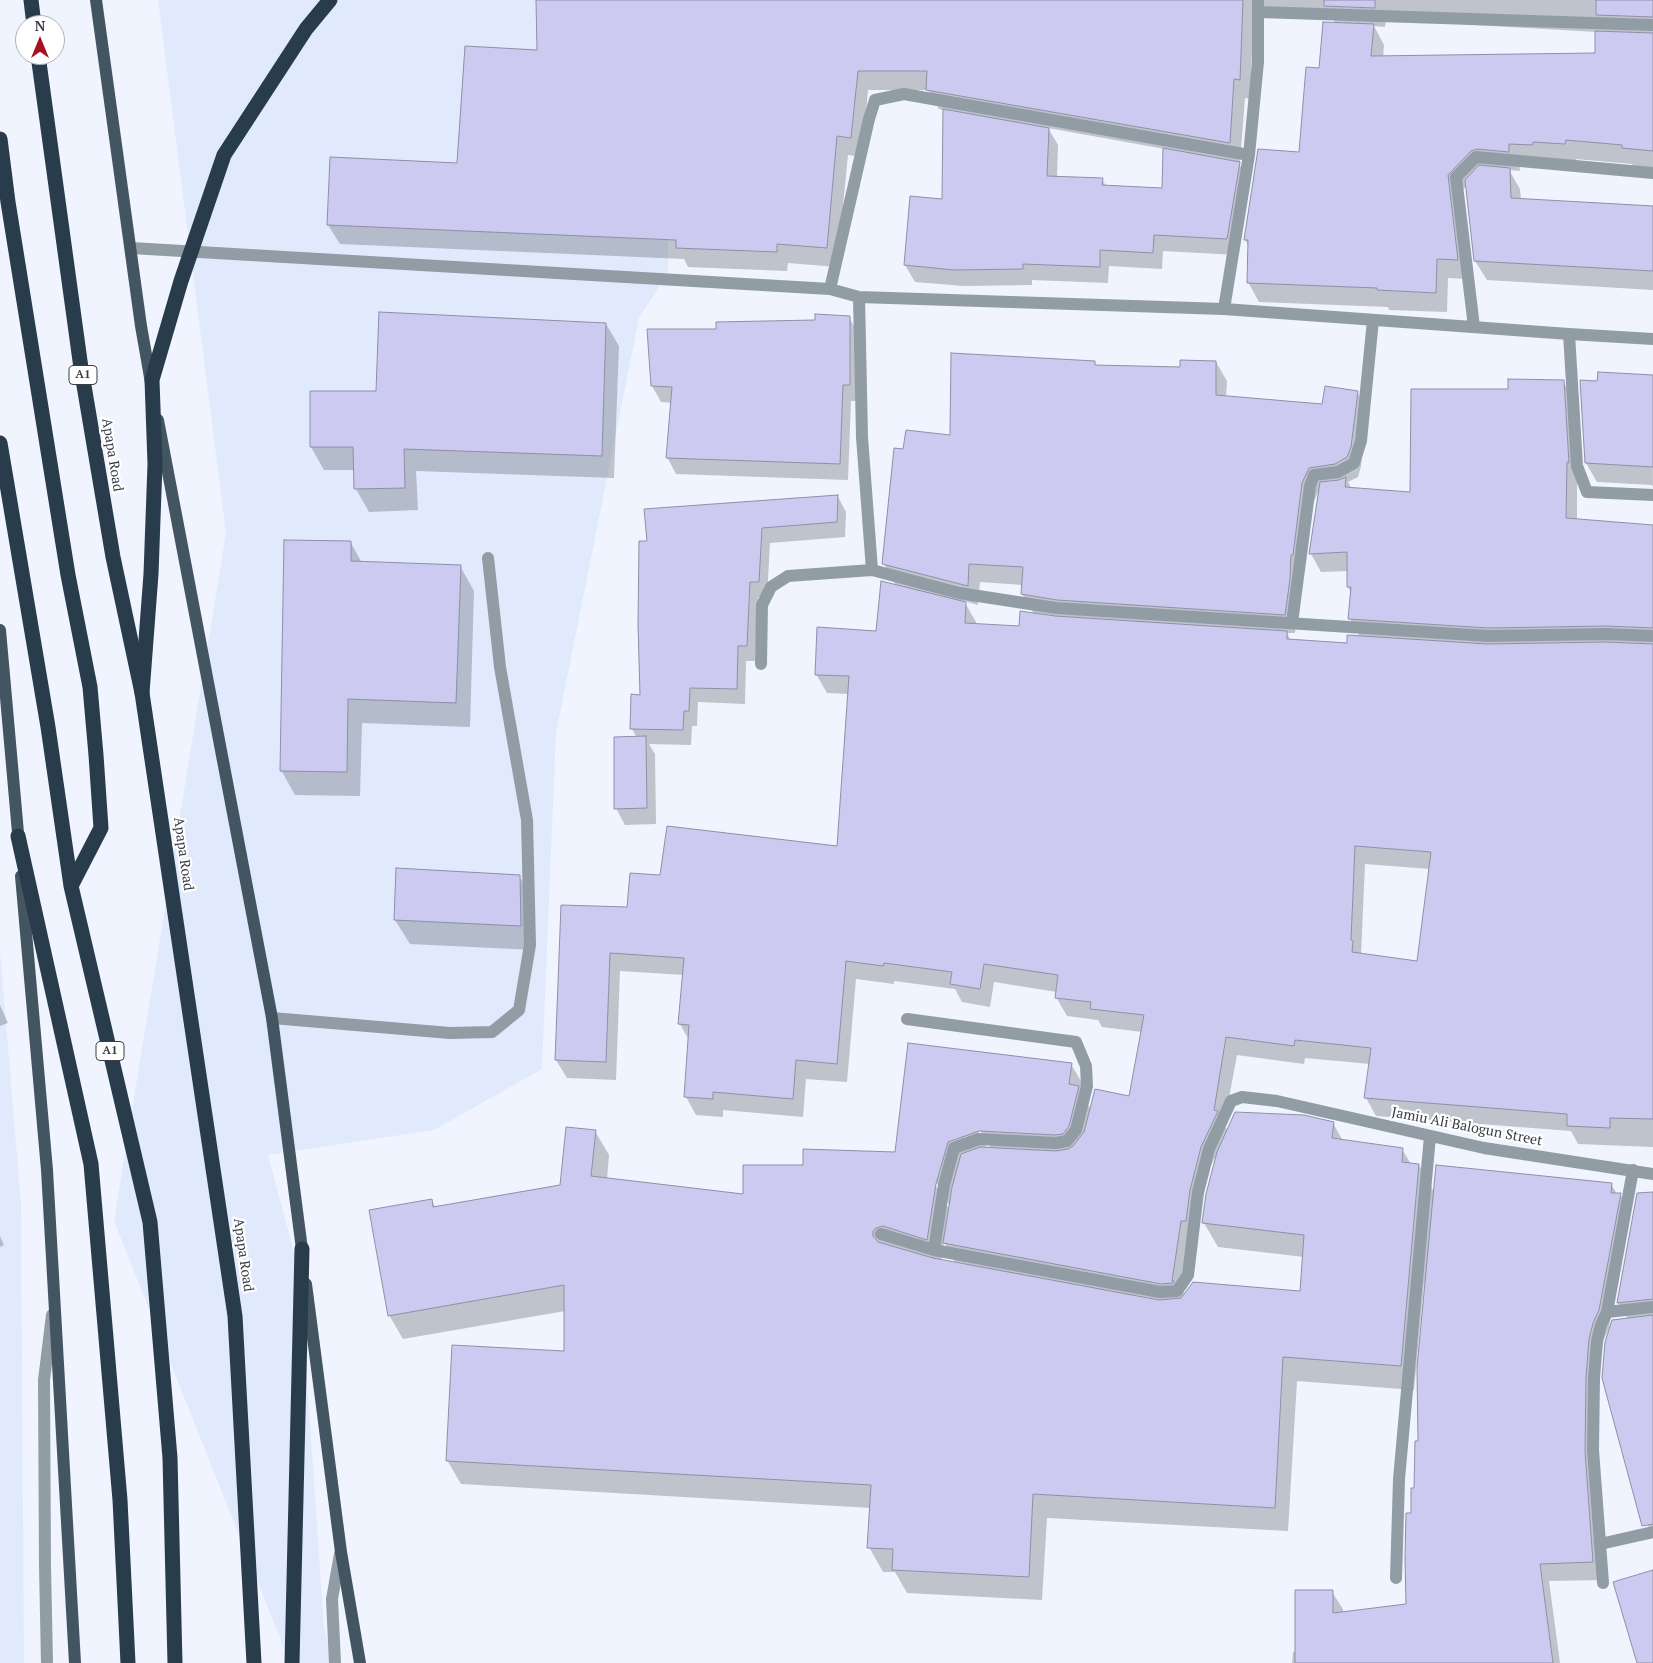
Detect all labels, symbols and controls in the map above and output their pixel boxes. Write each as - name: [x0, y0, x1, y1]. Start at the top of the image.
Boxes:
- north arrow: [15, 15, 65, 65]
- text: N: [35, 16, 45, 35]
- road number: A1: [69, 366, 97, 384]
- street label: Apapa Road: [98, 417, 126, 493]
- street label: Apapa Road: [170, 816, 196, 892]
- road number: A1: [96, 1042, 124, 1060]
- street label: Jamiu Ali Balogun Street: [1390, 1104, 1544, 1150]
- street label: Apapa Road: [230, 1217, 256, 1293]

